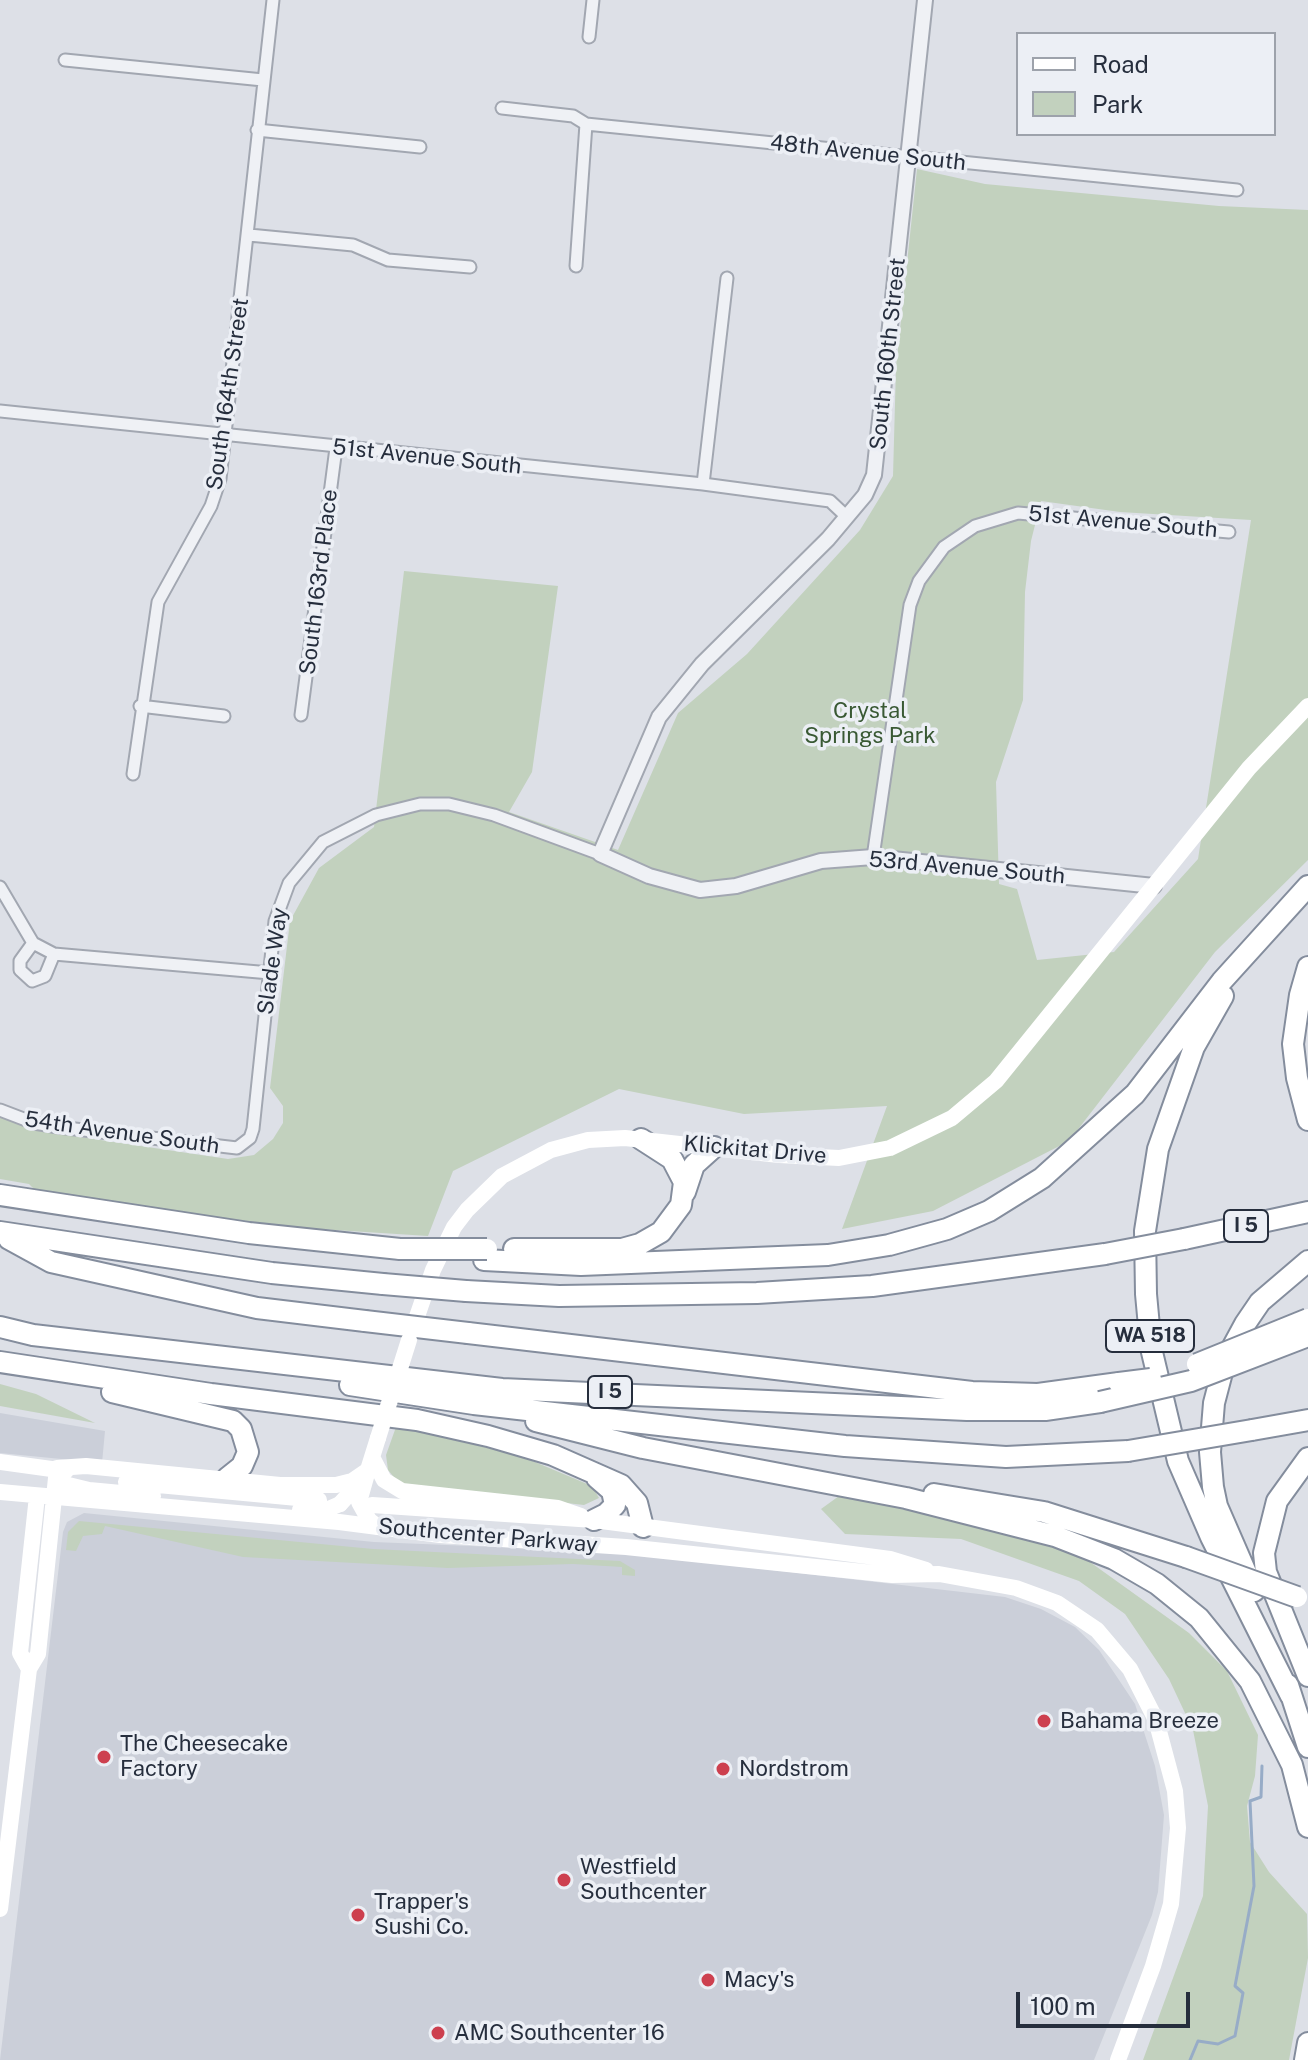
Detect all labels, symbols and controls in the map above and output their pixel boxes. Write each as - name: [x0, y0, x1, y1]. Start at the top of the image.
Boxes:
- legend: [1016, 32, 1276, 136]
- text: Road: [1092, 50, 1149, 78]
- text: Park: [1092, 90, 1143, 118]
- street label: 48th Avenue South: [769, 130, 967, 176]
- street label: South 160th Street: [865, 256, 911, 452]
- street label: South 164th Street: [201, 296, 255, 492]
- street label: 51st Avenue South: [331, 434, 523, 480]
- street label: South 163rd Place: [295, 488, 343, 676]
- street label: 51st Avenue South: [1027, 501, 1219, 543]
- park label: Crystal Springs Park: [804, 698, 936, 750]
- street label: 53rd Avenue South: [868, 846, 1066, 890]
- street label: Slade Way: [252, 906, 294, 1016]
- street label: 54th Avenue South: [23, 1106, 221, 1160]
- street label: Klickitat Drive: [682, 1131, 828, 1169]
- road number: I 5: [1224, 1210, 1268, 1242]
- road number: WA 518: [1106, 1320, 1194, 1352]
- road number: I 5: [588, 1376, 632, 1408]
- street label: Southcenter Parkway: [377, 1513, 599, 1559]
- place label: Bahama Breeze: [1060, 1708, 1219, 1734]
- marker: Bahama Breeze: [1035, 1712, 1053, 1730]
- place label: The Cheesecake Factory: [120, 1731, 288, 1782]
- marker: The Cheesecake Factory: [95, 1748, 113, 1766]
- place label: Nordstrom: [739, 1756, 849, 1782]
- marker: Nordstrom: [714, 1760, 732, 1778]
- place label: Westfield Southcenter: [580, 1854, 707, 1906]
- marker: Westfield Southcenter: [555, 1871, 573, 1889]
- place label: Trapper's Sushi Co.: [374, 1889, 469, 1940]
- marker: Trapper's Sushi Co.: [349, 1906, 367, 1924]
- place label: Macy's: [724, 1967, 794, 1993]
- marker: Macy's: [699, 1971, 717, 1989]
- scale bar: [1020, 1976, 1194, 2026]
- text: 100 m: [1030, 1992, 1096, 2020]
- place label: AMC Southcenter 16: [454, 2020, 665, 2046]
- marker: AMC Southcenter 16: [429, 2024, 447, 2042]

